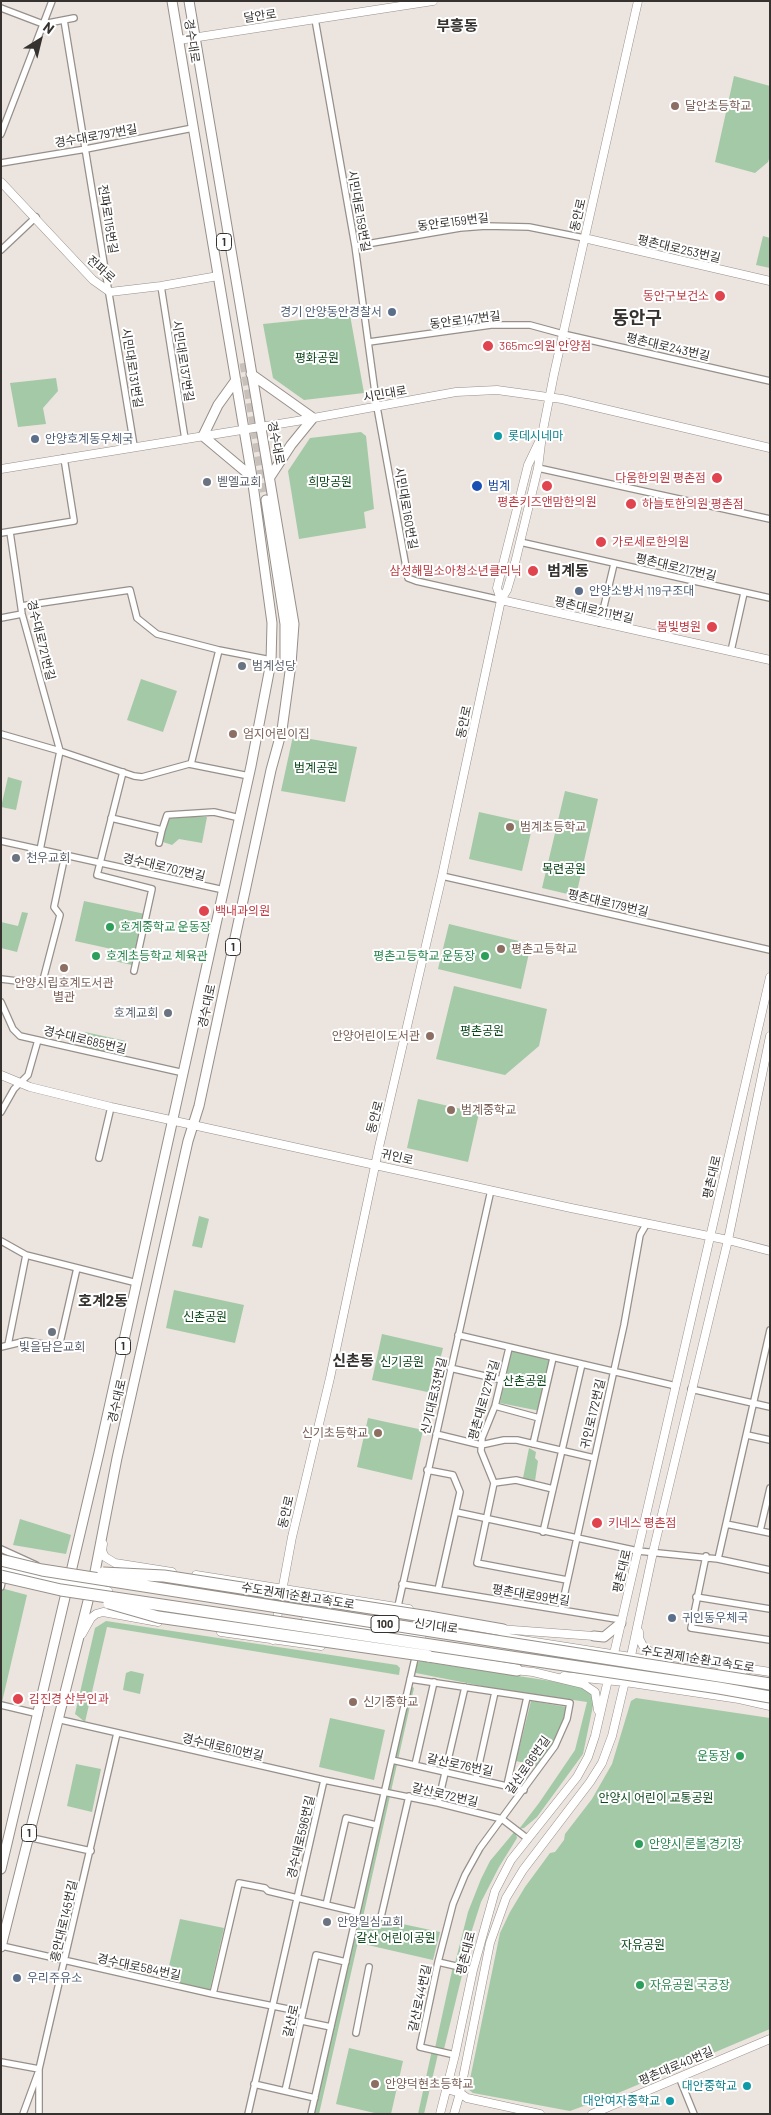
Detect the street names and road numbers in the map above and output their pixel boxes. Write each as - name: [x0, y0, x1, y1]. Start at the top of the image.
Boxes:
- street label: 달안로: [243, 7, 277, 25]
- street label: 경수대로: [181, 18, 203, 64]
- street label: 경수대로797번길: [53, 122, 139, 150]
- street label: 시민대로159번길: [345, 169, 373, 253]
- street label: 전파로115번길: [95, 183, 121, 255]
- street label: 동안로: [567, 197, 589, 233]
- street label: 동안로159번길: [416, 210, 490, 234]
- street label: 평촌대로253번길: [636, 232, 722, 266]
- road number: 1: [216, 233, 232, 250]
- street label: 전파로: [84, 253, 118, 285]
- street label: 동안로147번길: [429, 309, 501, 331]
- street label: 시민대로137번길: [169, 319, 197, 403]
- street label: 시민대로131번길: [119, 327, 145, 409]
- street label: 평촌대로243번길: [625, 330, 711, 364]
- street label: 시민대로: [362, 383, 408, 405]
- street label: 경수대로: [265, 420, 287, 466]
- street label: 시민대로160번길: [392, 466, 420, 550]
- street label: 평촌대로217번길: [634, 551, 718, 583]
- street label: 평촌대로211번길: [553, 594, 635, 626]
- street label: 경수대로721번길: [24, 598, 58, 682]
- street label: 동안로: [454, 704, 474, 740]
- street label: 경수대로707번길: [121, 850, 207, 884]
- street label: 평촌대로179번길: [566, 887, 650, 919]
- road number: 1: [226, 939, 240, 956]
- street label: 경수대로: [195, 983, 219, 1029]
- street label: 경수대로685번길: [42, 1023, 128, 1057]
- street label: 동안로: [364, 1099, 386, 1135]
- street label: 귀인로: [379, 1146, 415, 1168]
- street label: 평촌대로: [700, 1154, 724, 1200]
- road number: 1: [116, 1338, 130, 1354]
- street label: 신기대로33번길: [418, 1356, 450, 1436]
- street label: 평촌대로127번길: [466, 1358, 502, 1442]
- street label: 경수대로: [105, 1378, 129, 1424]
- street label: 귀인로172번길: [578, 1378, 608, 1450]
- street label: 동안로: [275, 1494, 297, 1530]
- street label: 평촌대로: [610, 1548, 634, 1594]
- street label: 수도권제1순환고속도로: [240, 1580, 356, 1612]
- street label: 평촌대로99번길: [491, 1582, 571, 1608]
- road number: 100: [371, 1616, 399, 1632]
- street label: 신기대로: [413, 1616, 459, 1636]
- street label: 수도권제1순환고속도로: [640, 1643, 756, 1675]
- street label: 경수대로610번길: [181, 1731, 265, 1763]
- street label: 갈산로86번길: [503, 1733, 553, 1797]
- street label: 갈산로76번길: [426, 1751, 494, 1779]
- street label: 갈산로72번길: [411, 1780, 479, 1810]
- street label: 경수대로596번길: [284, 1794, 318, 1880]
- road number: 1: [22, 1825, 36, 1842]
- street label: 흥안대로145번길: [48, 1879, 80, 1963]
- street label: 평촌대로: [454, 1930, 478, 1976]
- street label: 경수대로584번길: [96, 1951, 182, 1983]
- street label: 갈산로44번길: [406, 1963, 434, 2033]
- street label: 갈산로: [280, 2003, 302, 2039]
- street label: 평촌대로40번길: [637, 2044, 715, 2088]

